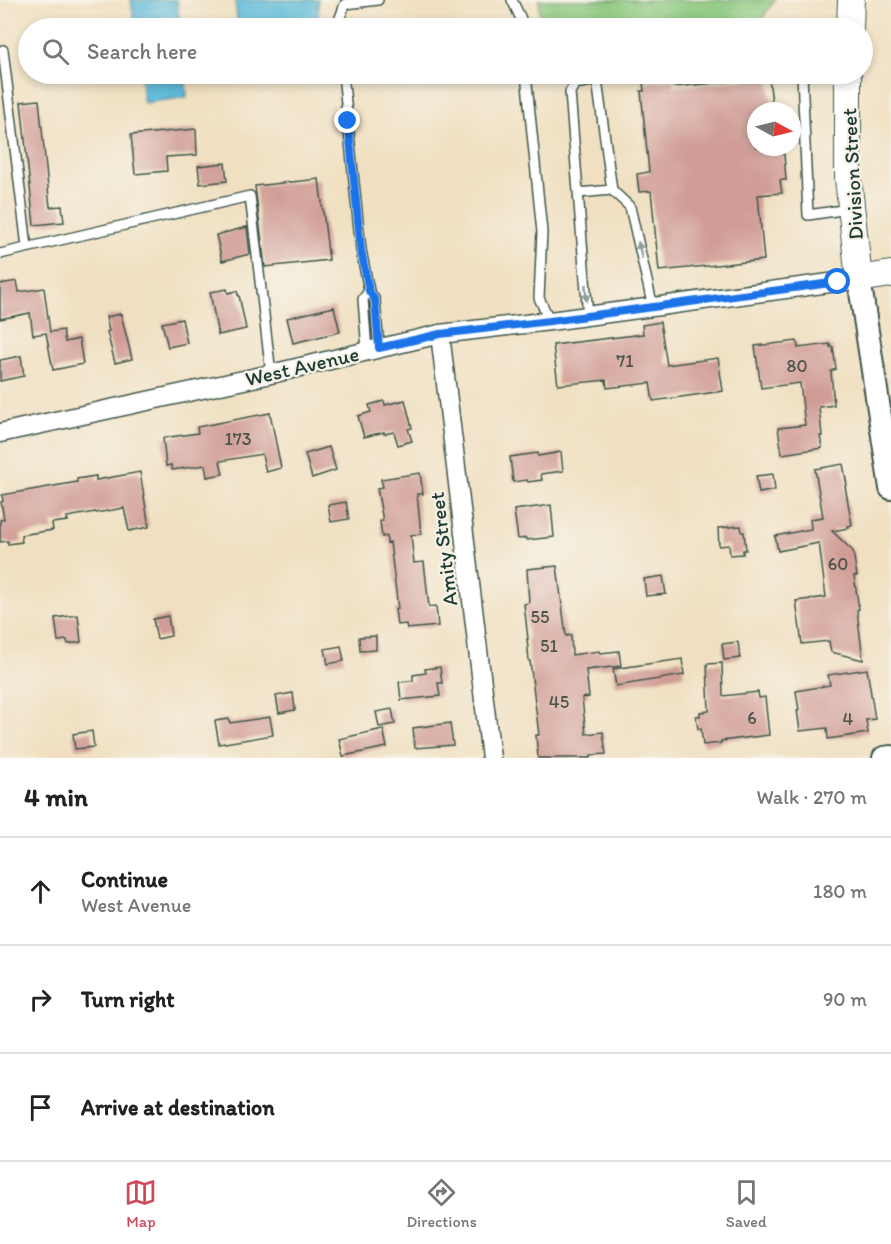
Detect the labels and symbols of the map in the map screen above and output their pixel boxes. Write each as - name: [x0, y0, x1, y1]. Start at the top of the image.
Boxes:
- north arrow: [747, 102, 801, 156]
- route end: [334, 107, 360, 133]
- street label: Division Street: [836, 107, 868, 241]
- one-way arrow: [634, 241, 644, 259]
- route start: [824, 268, 850, 294]
- one-way arrow: [581, 284, 591, 303]
- street label: West Avenue: [243, 341, 361, 391]
- house number: 71: [616, 350, 634, 372]
- house number: 80: [787, 355, 807, 377]
- house number: 173: [224, 428, 252, 450]
- street label: Amity Street: [424, 491, 462, 607]
- house number: 60: [828, 553, 848, 575]
- house number: 55: [531, 606, 549, 628]
- house number: 51: [540, 635, 558, 657]
- house number: 45: [549, 691, 569, 713]
- house number: 6: [747, 707, 757, 729]
- house number: 4: [843, 708, 854, 730]

